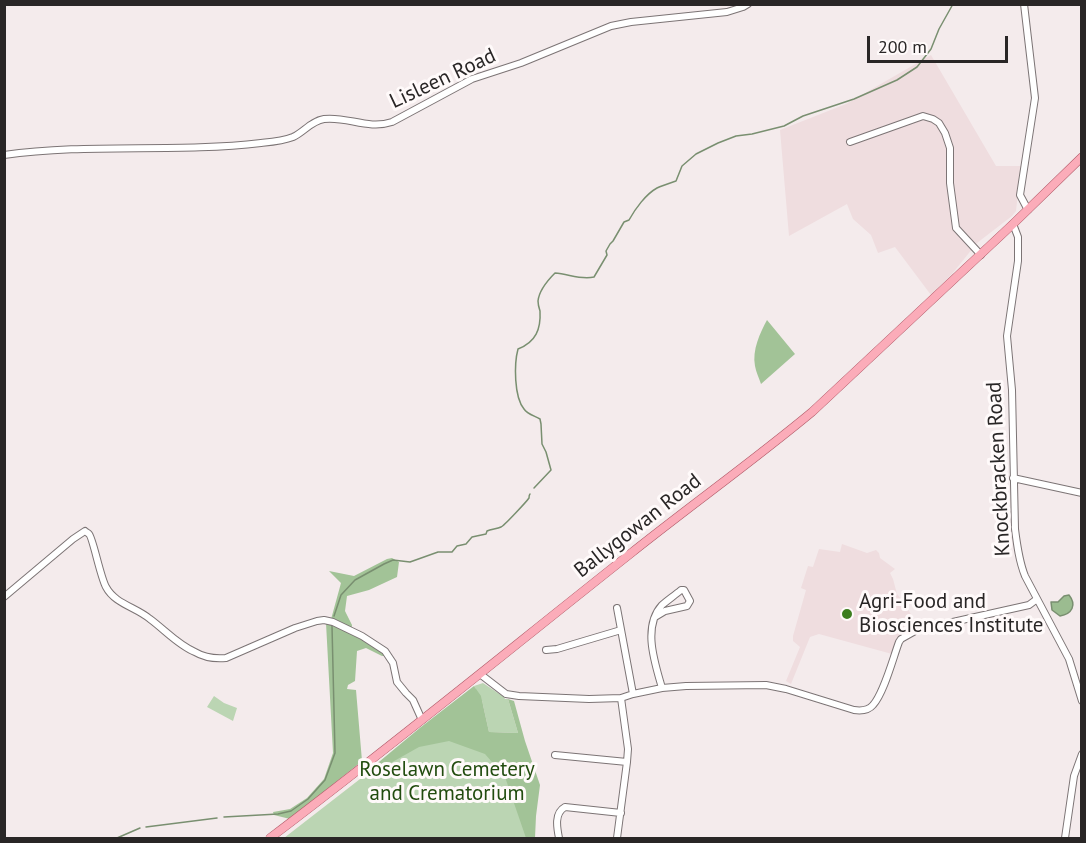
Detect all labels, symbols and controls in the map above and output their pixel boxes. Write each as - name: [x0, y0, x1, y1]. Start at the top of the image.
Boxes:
- scale bar: [870, 24, 1011, 62]
- text: 200 m: [878, 35, 927, 58]
- street label: Lisleen Road: [386, 43, 500, 115]
- street label: Knockbracken Road: [982, 381, 1016, 557]
- street label: Ballygowan Road: [569, 469, 707, 583]
- place label: Agri-Food and Biosciences Institute: [859, 589, 1044, 639]
- marker: Agri-Food and Biosciences Institute: [840, 607, 854, 621]
- park label: Roselawn Cemetery and Crematorium: [359, 757, 535, 807]

